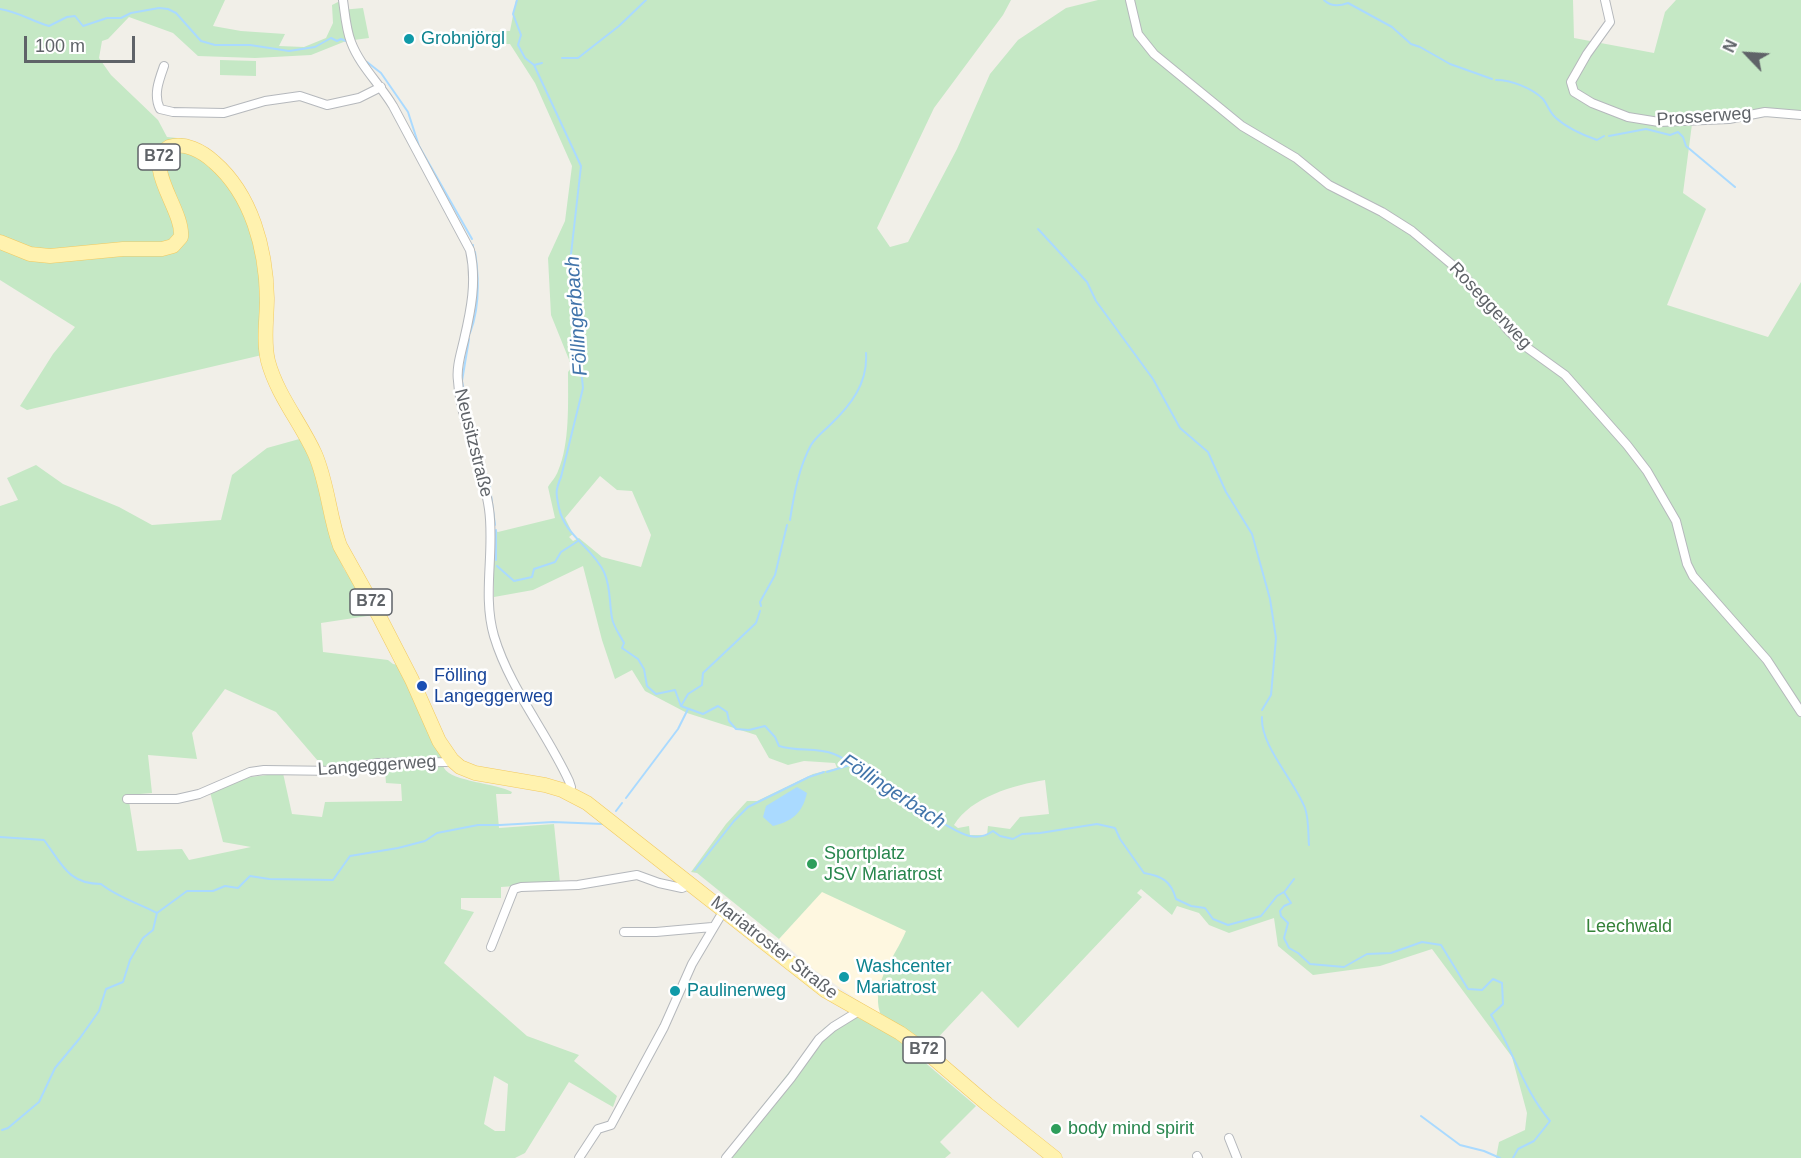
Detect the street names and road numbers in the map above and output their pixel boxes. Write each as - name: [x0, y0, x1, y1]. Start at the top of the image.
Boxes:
- street label: Prosserweg: [1656, 103, 1752, 131]
- road number: B72: [138, 144, 180, 170]
- street label: Roseggerweg: [1444, 258, 1536, 354]
- street label: Neusitzstraße: [449, 387, 497, 499]
- road number: B72: [350, 589, 392, 615]
- street label: Langeggerweg: [317, 751, 437, 781]
- street label: Mariatroster Straße: [706, 892, 842, 1004]
- road number: B72: [903, 1037, 945, 1063]

